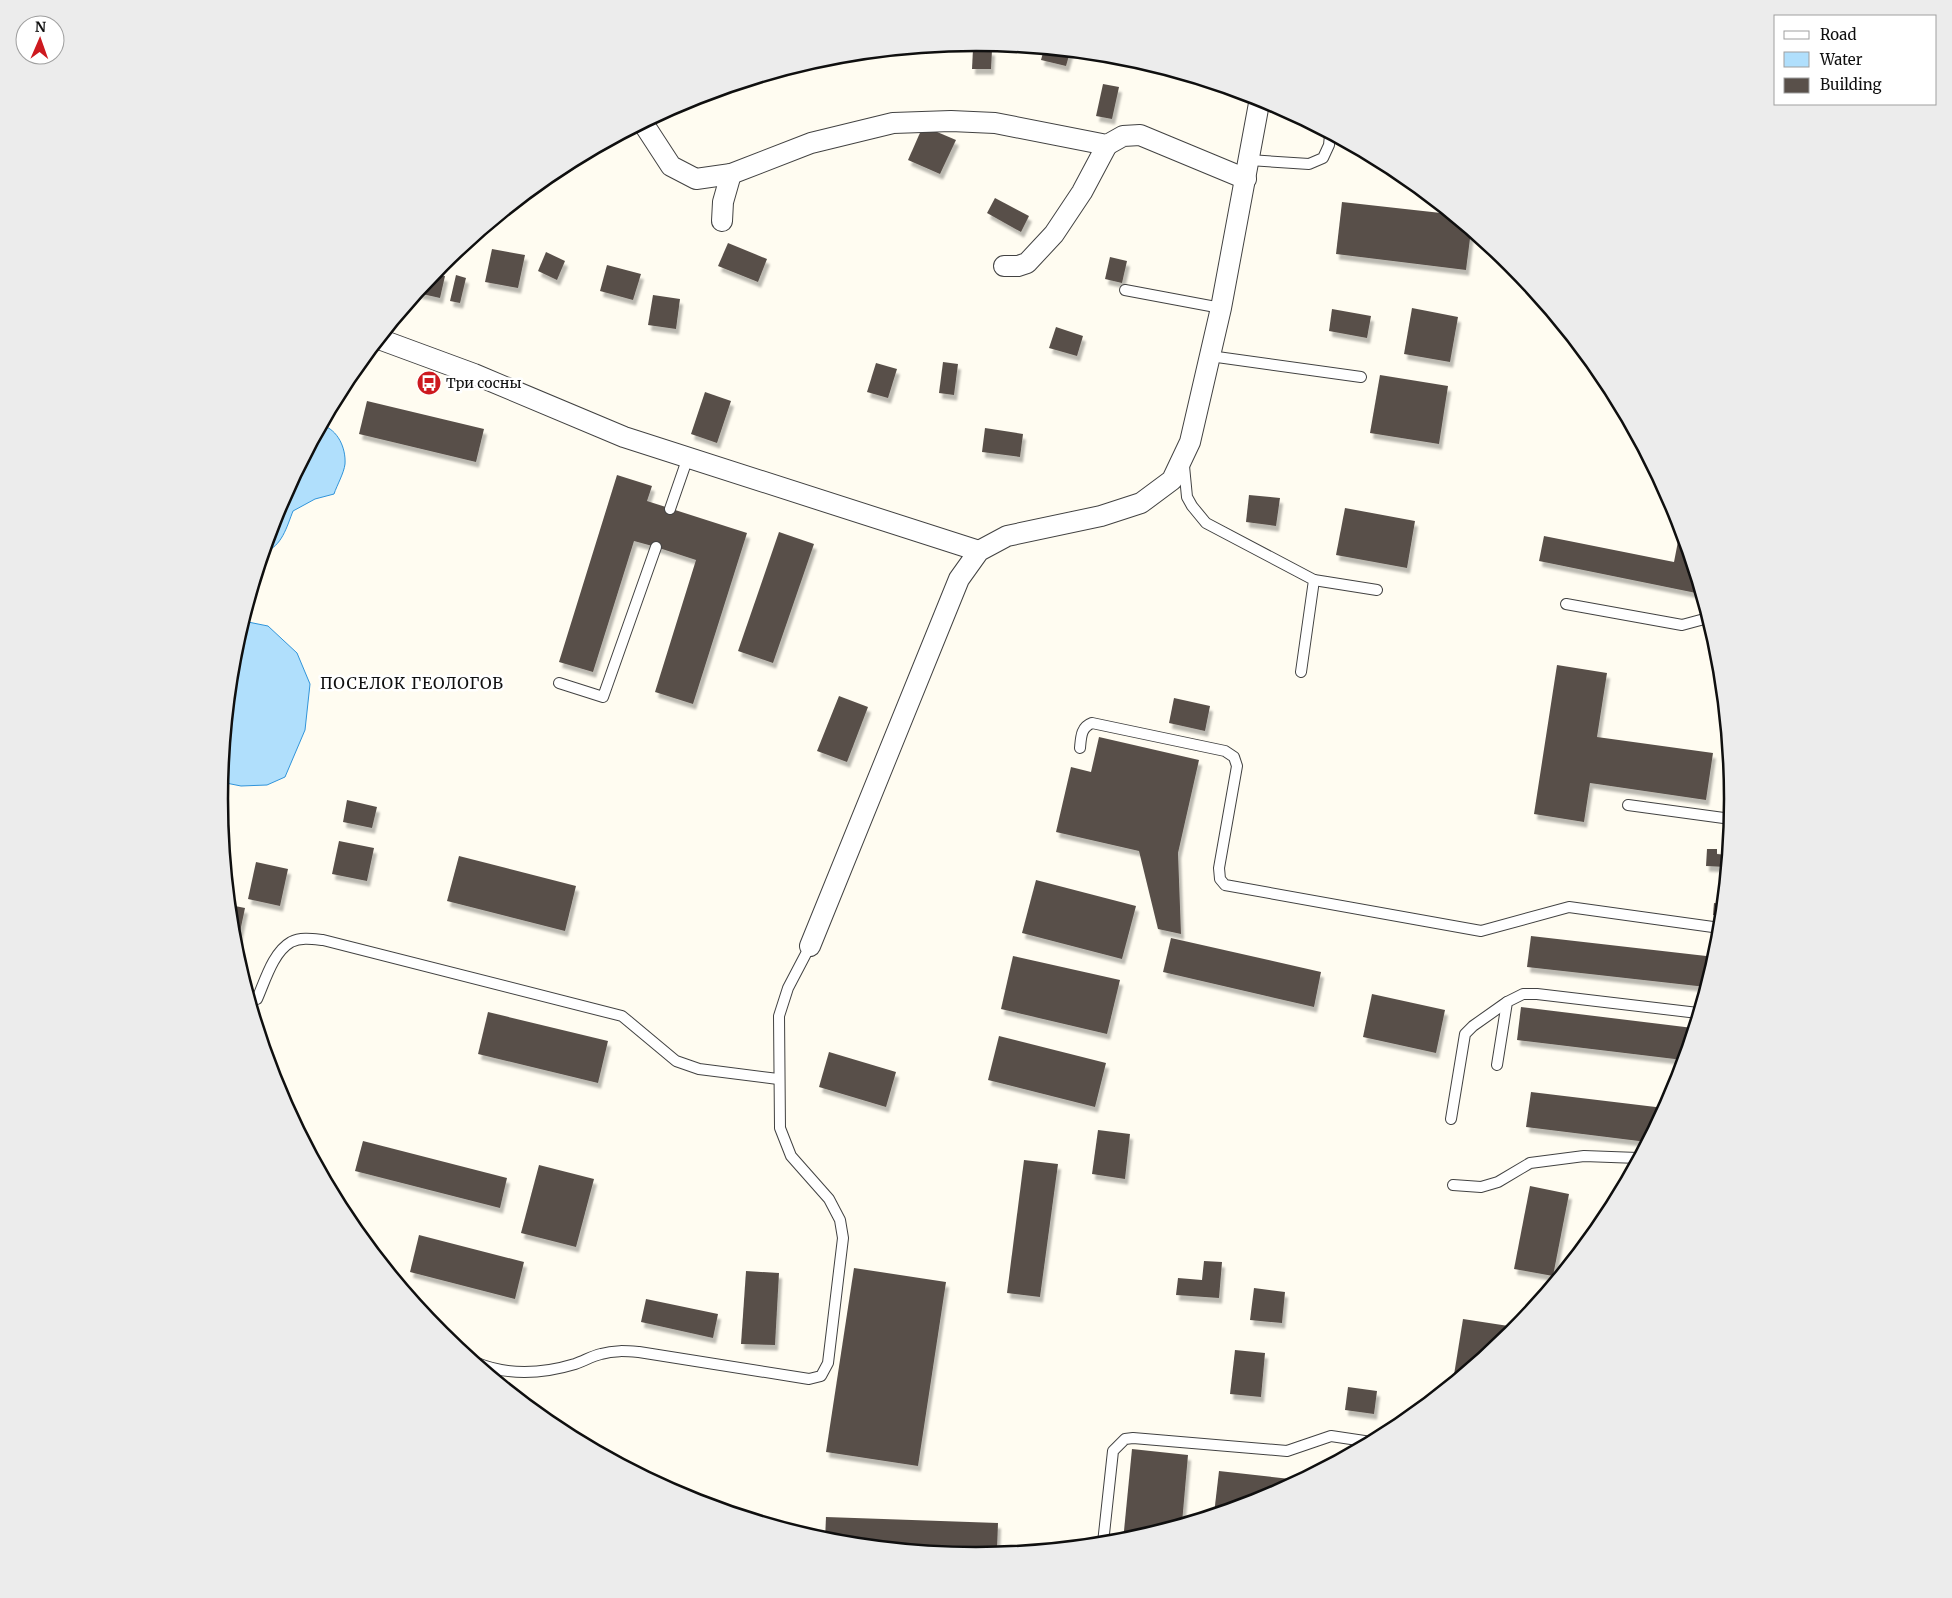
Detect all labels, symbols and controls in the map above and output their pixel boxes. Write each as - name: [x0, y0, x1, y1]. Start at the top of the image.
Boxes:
- north arrow: [15, 15, 65, 65]
- legend: [1774, 15, 1937, 105]
- text: N: [35, 18, 46, 36]
- text: Road: [1820, 25, 1856, 44]
- text: Water: [1819, 50, 1863, 69]
- text: Building: [1820, 75, 1882, 94]
- bus stop icon: Три сосны: [416, 370, 442, 396]
- place label: Три сосны: [446, 374, 521, 392]
- district label: ПОСЕЛОК ГЕОЛОГОВ: [320, 673, 504, 693]

